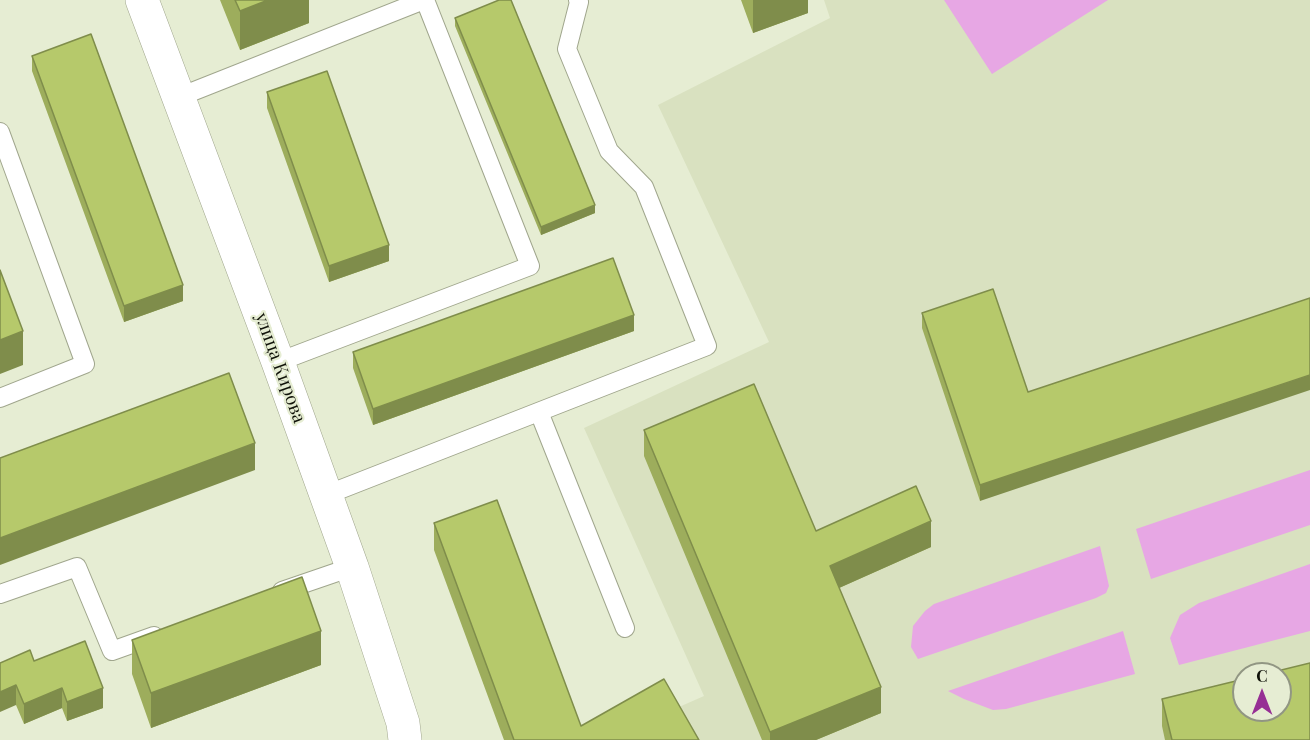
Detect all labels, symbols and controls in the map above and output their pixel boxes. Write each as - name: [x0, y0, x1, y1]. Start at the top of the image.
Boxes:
- street label: улица Кирова: [250, 310, 310, 426]
- north arrow: [1232, 662, 1292, 722]
- text: С: [1256, 665, 1268, 686]

